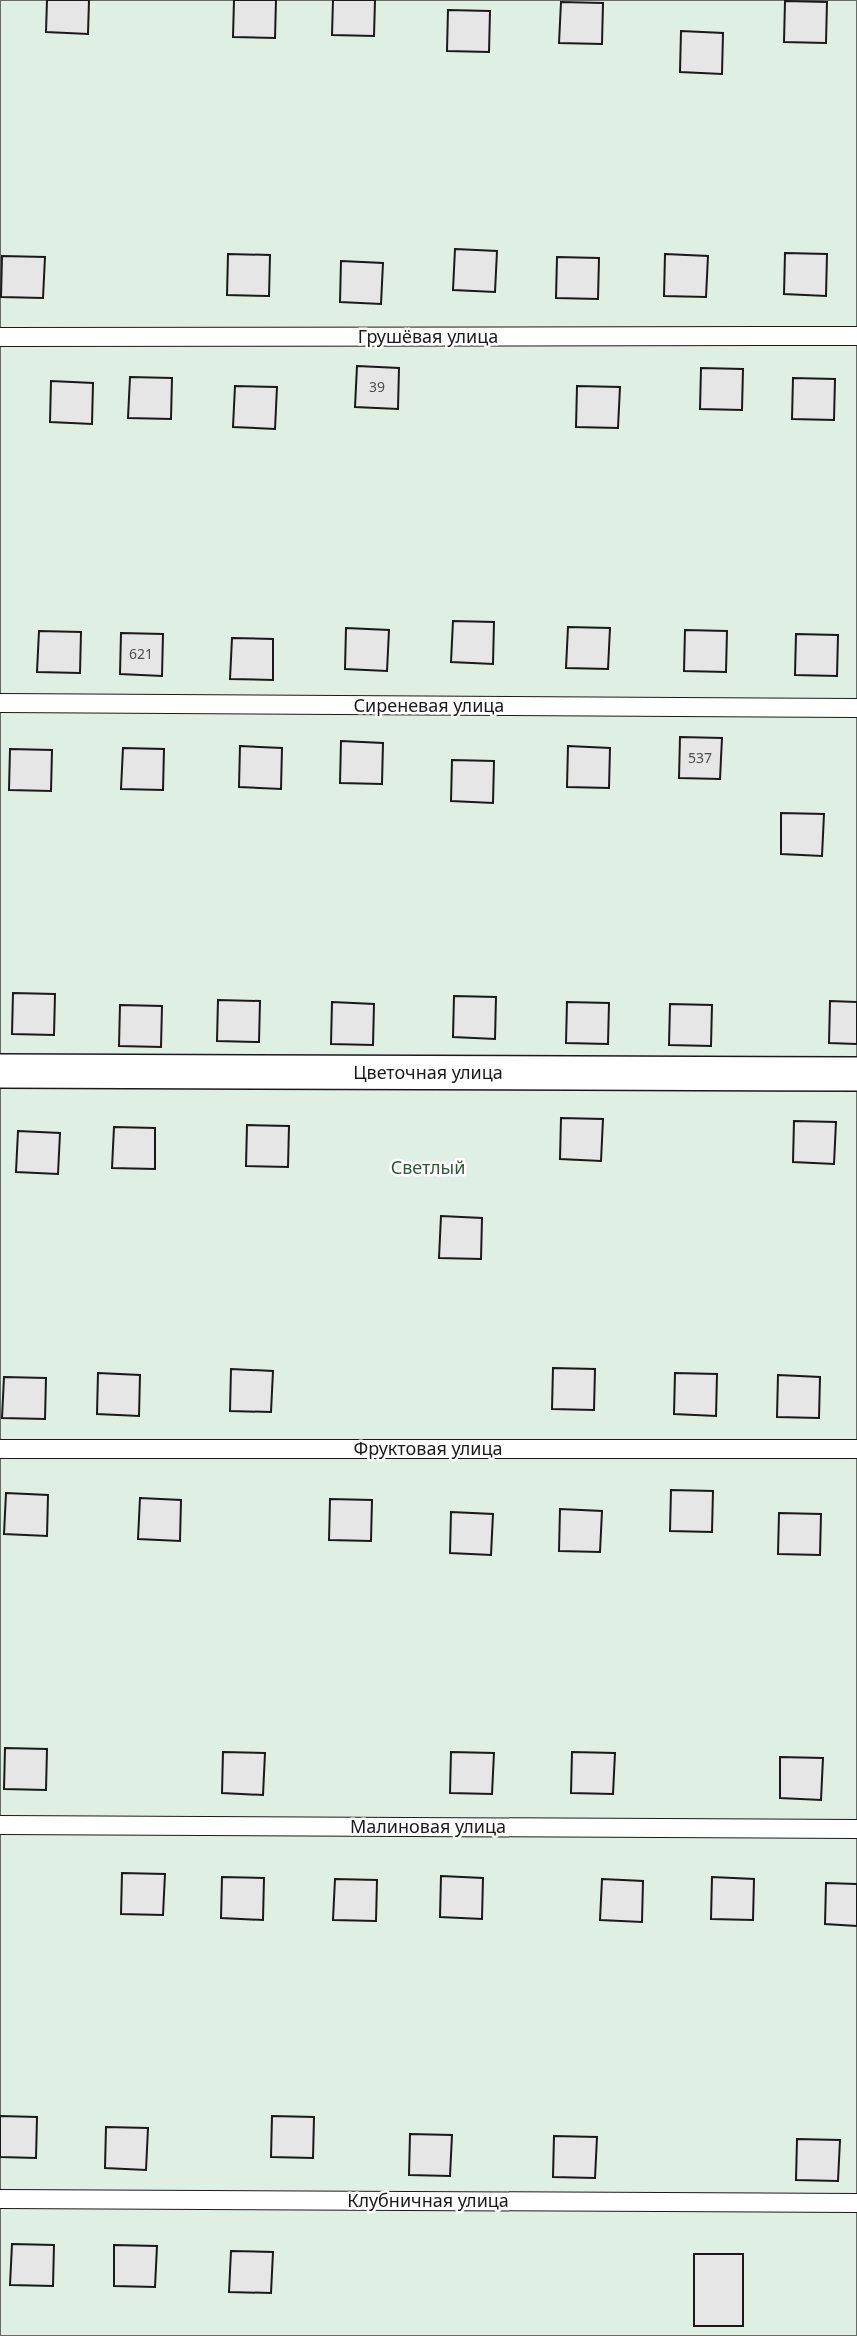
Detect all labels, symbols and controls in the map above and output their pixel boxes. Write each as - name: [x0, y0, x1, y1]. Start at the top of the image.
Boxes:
- street label: Грушёвая улица: [358, 324, 498, 348]
- house number: 39: [369, 377, 385, 396]
- house number: 621: [129, 644, 153, 663]
- street label: Сиреневая улица: [354, 693, 504, 717]
- house number: 537: [688, 748, 712, 767]
- street label: Цветочная улица: [353, 1060, 503, 1084]
- park label: Светлый: [391, 1155, 465, 1179]
- street label: Фруктовая улица: [354, 1436, 502, 1460]
- street label: Малиновая улица: [350, 1814, 506, 1838]
- street label: Клубничная улица: [347, 2188, 509, 2212]

